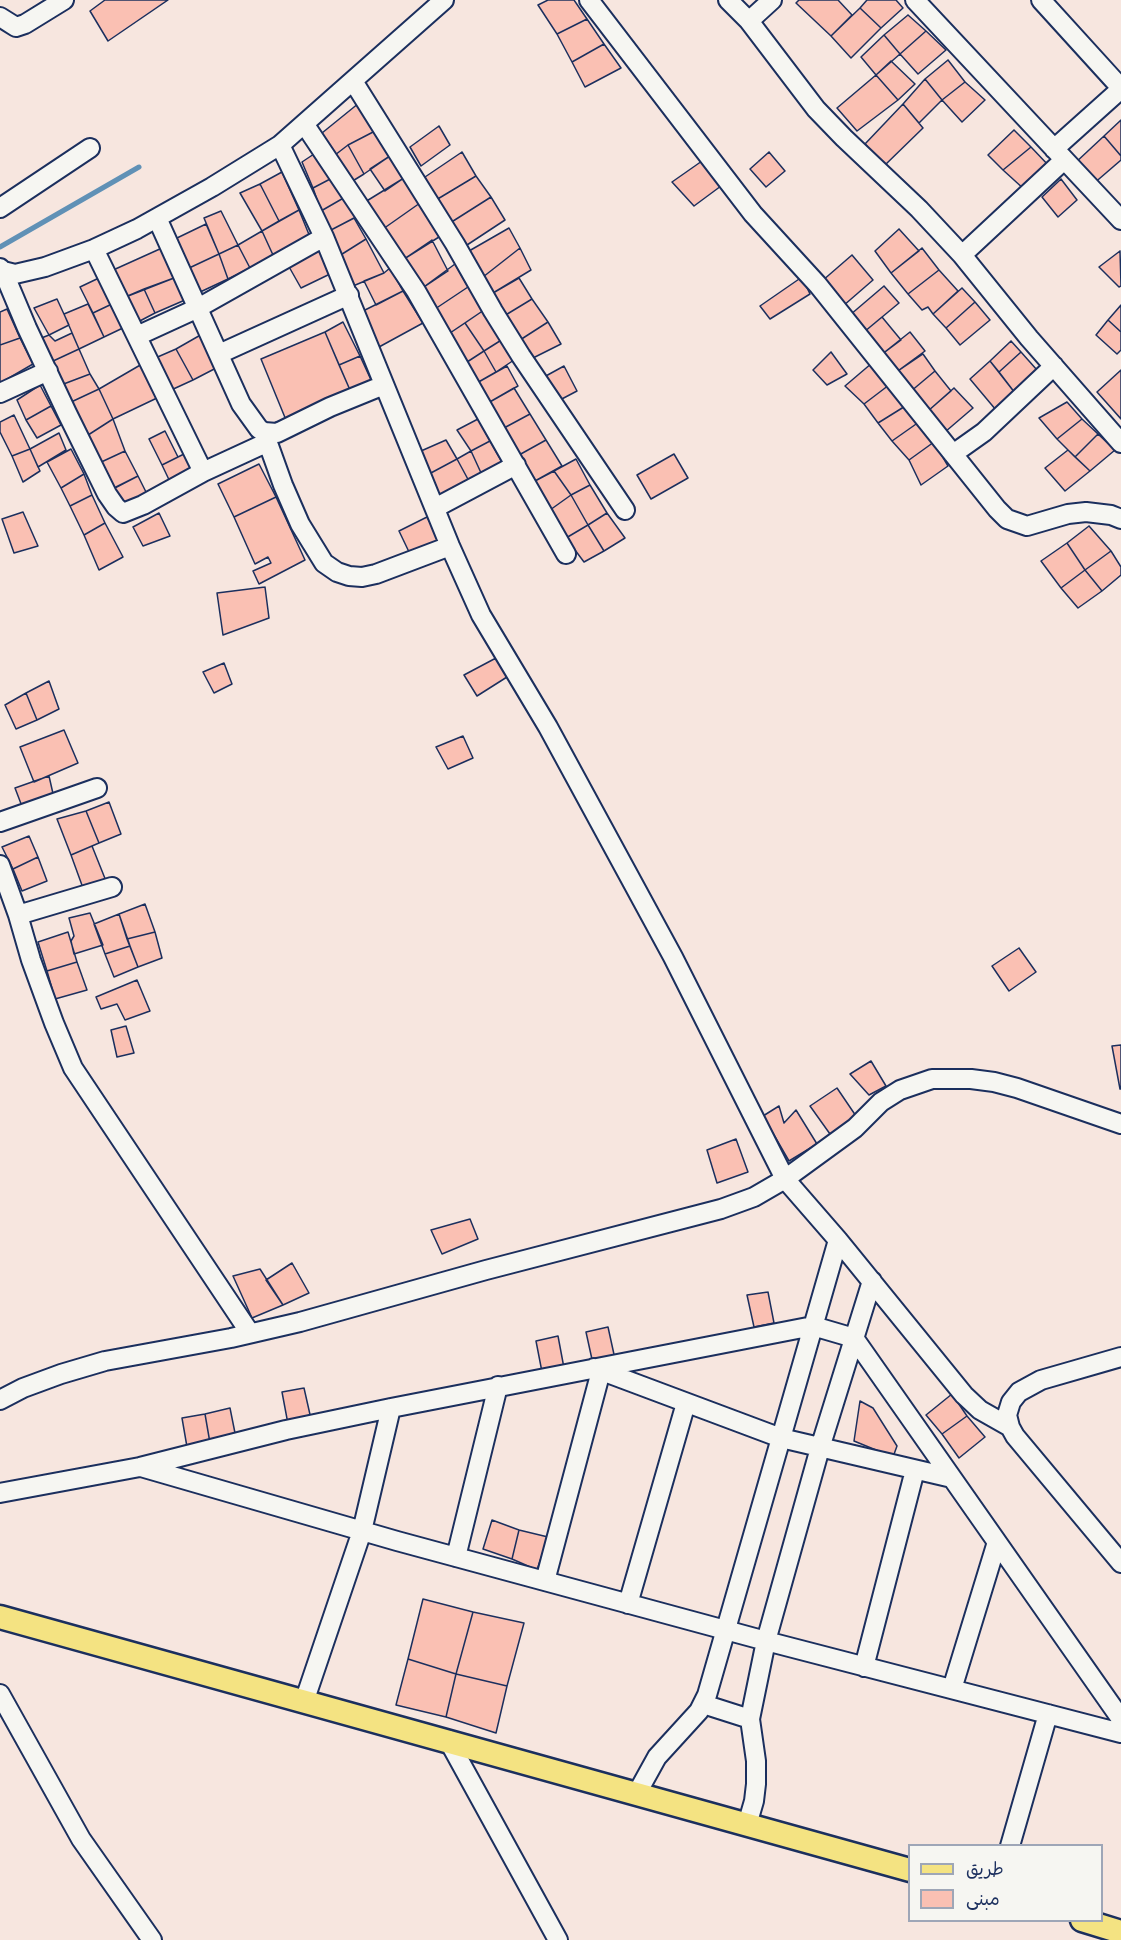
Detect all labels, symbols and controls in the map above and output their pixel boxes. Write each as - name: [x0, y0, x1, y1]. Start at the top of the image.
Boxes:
- legend: [908, 1844, 1103, 1922]
- text: طريق: [966, 1853, 1004, 1885]
- text: مبنى: [966, 1883, 1000, 1915]

